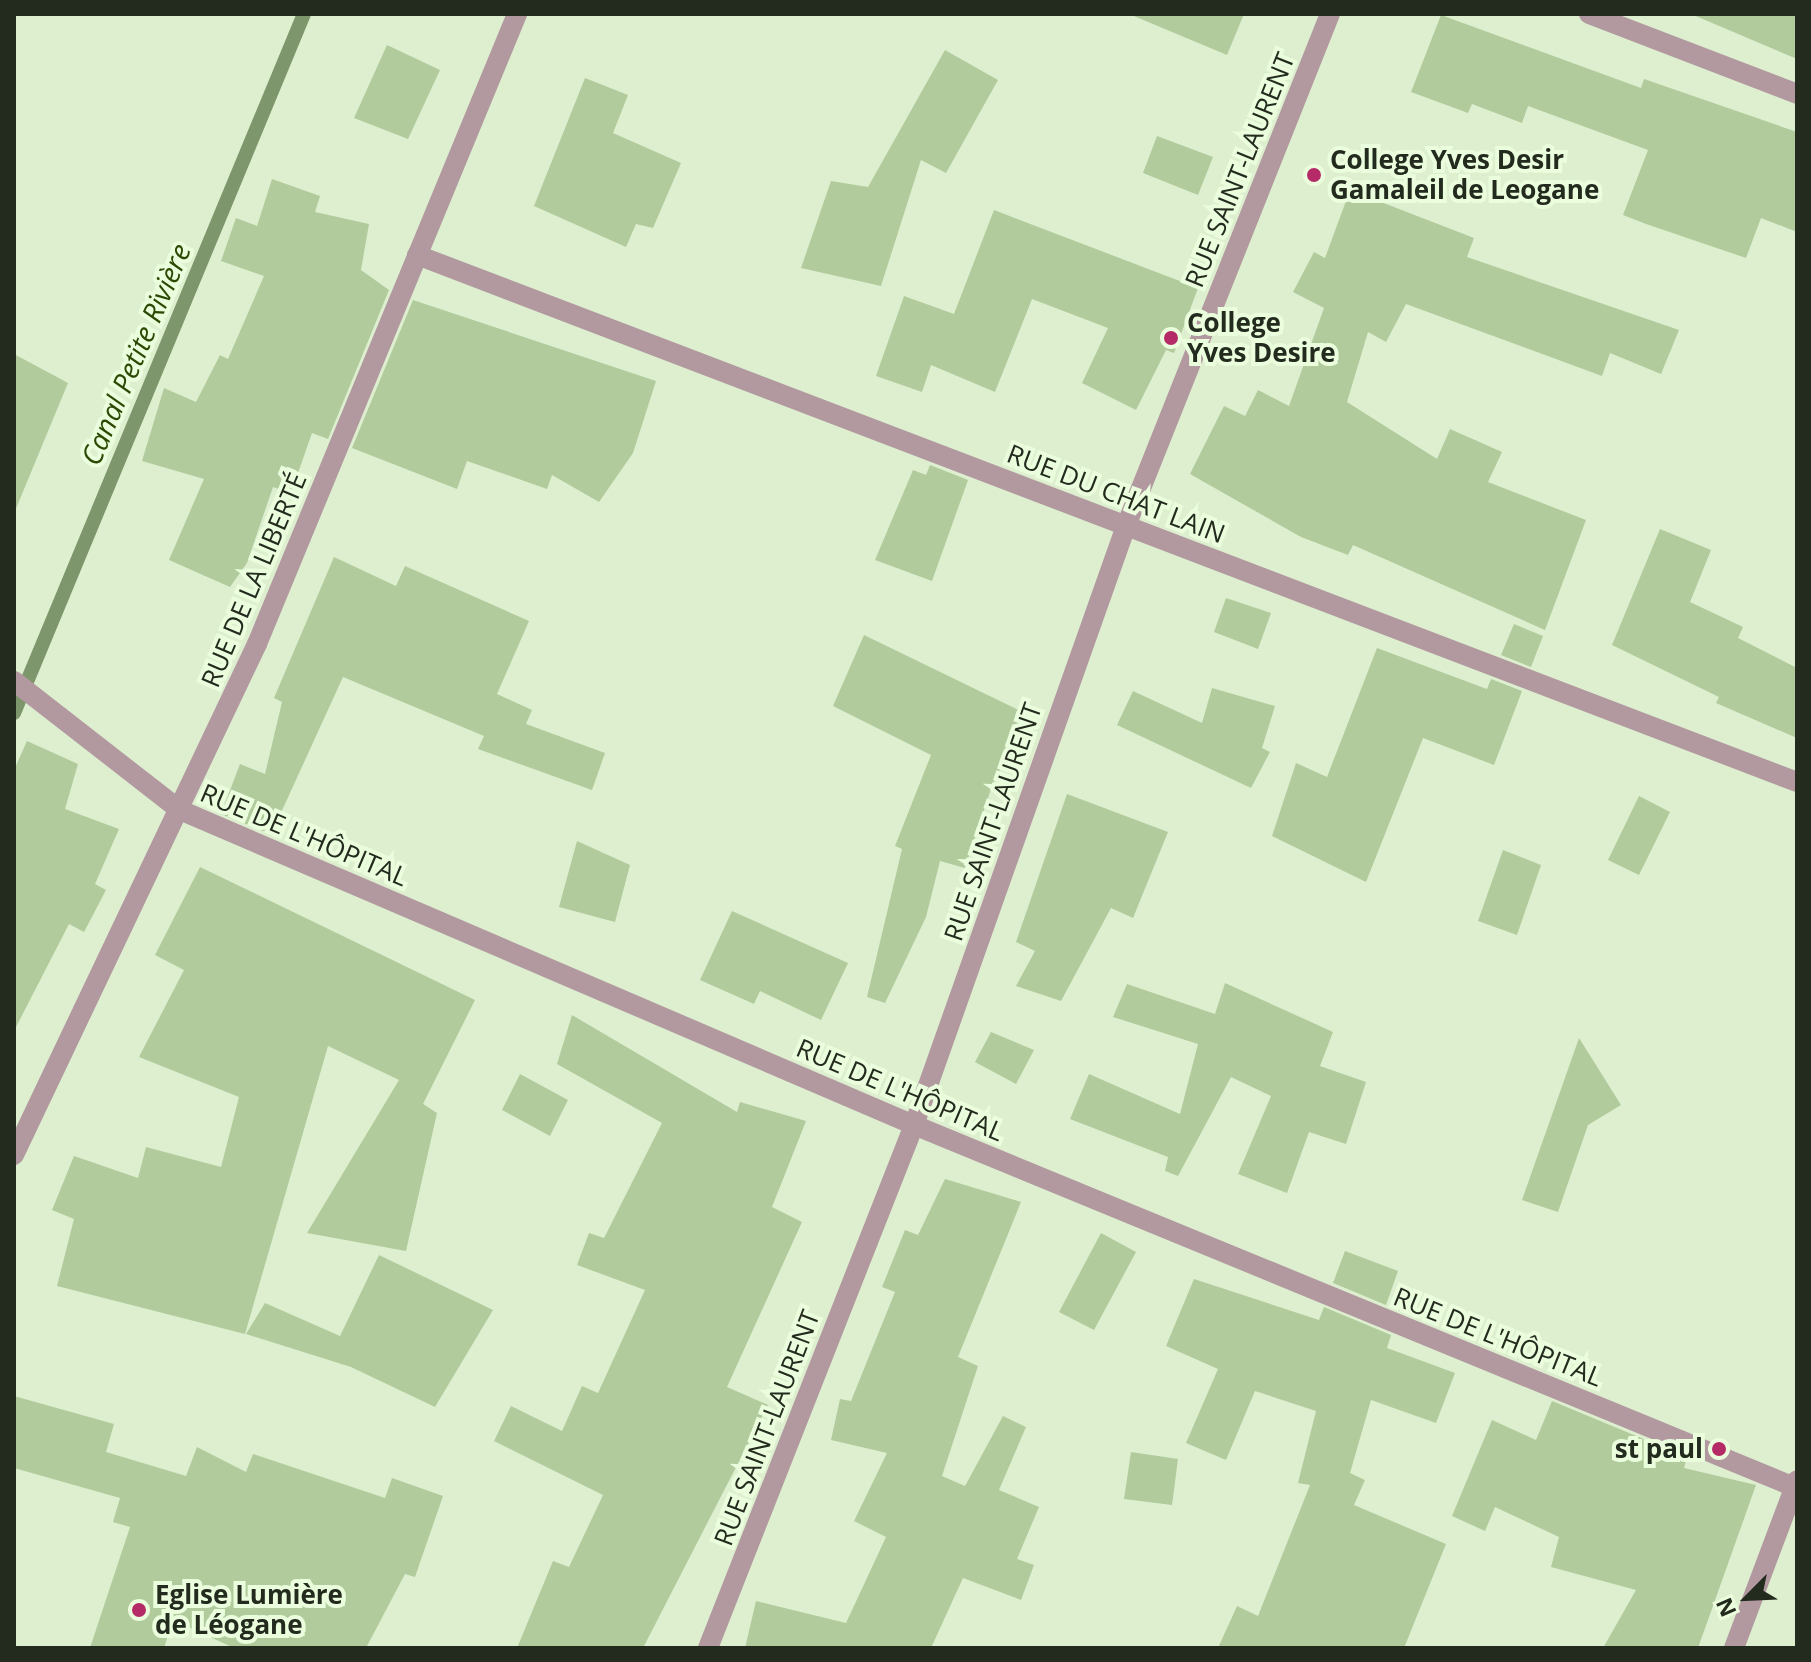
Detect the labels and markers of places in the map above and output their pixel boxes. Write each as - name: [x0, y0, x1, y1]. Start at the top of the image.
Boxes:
- place label: College Yves Desir Gamaleil de Leogane: [1330, 144, 1599, 206]
- marker: College Yves Desir Gamaleil de Leogane: [1305, 166, 1323, 184]
- place label: College Yves Desire: [1187, 307, 1336, 368]
- marker: College Yves Desire: [1162, 329, 1180, 347]
- place label: st paul: [1615, 1433, 1703, 1465]
- marker: st paul: [1710, 1440, 1728, 1458]
- place label: Eglise Lumière de Léogane: [155, 1579, 343, 1640]
- marker: Eglise Lumière de Léogane: [130, 1601, 148, 1619]

